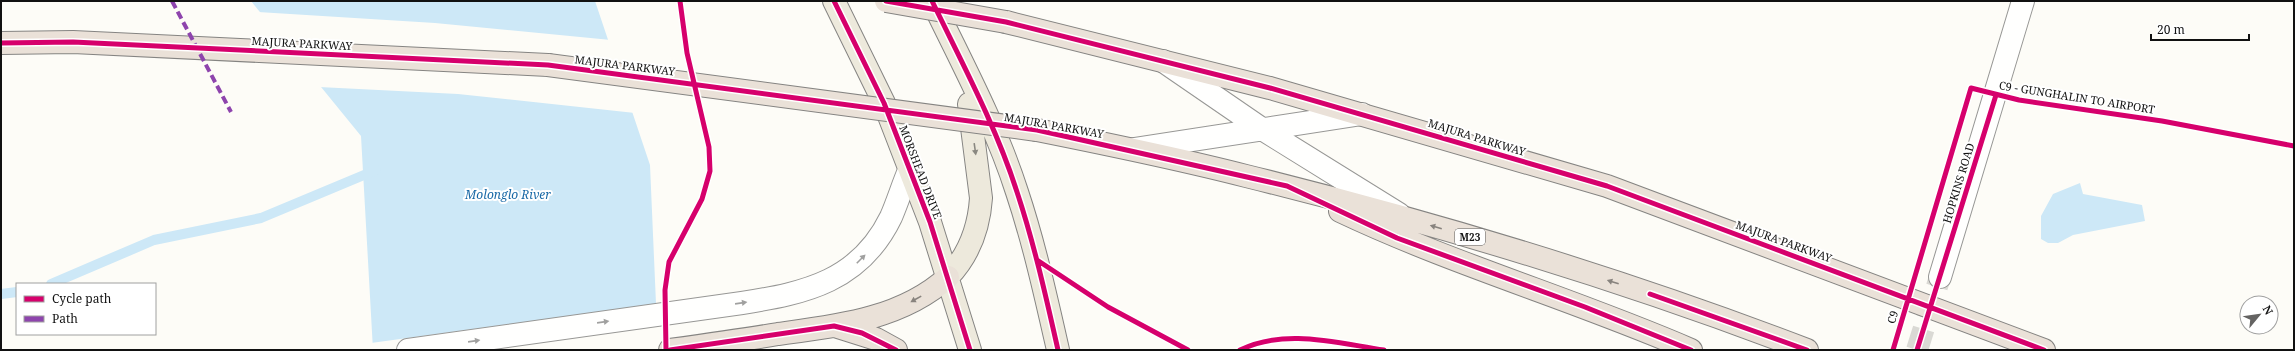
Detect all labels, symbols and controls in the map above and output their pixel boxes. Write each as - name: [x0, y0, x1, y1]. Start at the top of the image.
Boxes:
- scale bar: [2151, 16, 2249, 42]
- text: 20 m: [2157, 21, 2185, 38]
- street label: MAJURA PARKWAY: [251, 33, 353, 53]
- street label: MAJURA PARKWAY: [574, 51, 676, 79]
- street label: C9 - GUNGHALIN TO AIRPORT: [1998, 77, 2156, 117]
- street label: MAJURA PARKWAY: [1003, 109, 1105, 141]
- street label: MAJURA PARKWAY: [1426, 115, 1528, 159]
- street label: MORSHEAD DRIVE: [896, 123, 946, 221]
- street label: HOPKINS ROAD: [1939, 141, 1977, 225]
- one-way arrow: [972, 143, 978, 155]
- water label: Molonglo River: [464, 186, 551, 203]
- street label: MAJURA PARKWAY: [1734, 217, 1834, 265]
- one-way arrow: [1430, 224, 1442, 230]
- road number: M23: [1455, 229, 1485, 245]
- one-way arrow: [856, 254, 866, 264]
- one-way arrow: [1607, 279, 1619, 285]
- legend: [16, 283, 156, 335]
- text: Cycle path: [52, 290, 112, 307]
- north arrow: [2239, 295, 2279, 335]
- one-way arrow: [910, 296, 922, 303]
- one-way arrow: [735, 300, 747, 306]
- text: N: [2260, 302, 2277, 318]
- street label: C9: [1883, 309, 1901, 325]
- text: Path: [52, 310, 78, 327]
- one-way arrow: [597, 319, 609, 325]
- one-way arrow: [468, 338, 480, 344]

